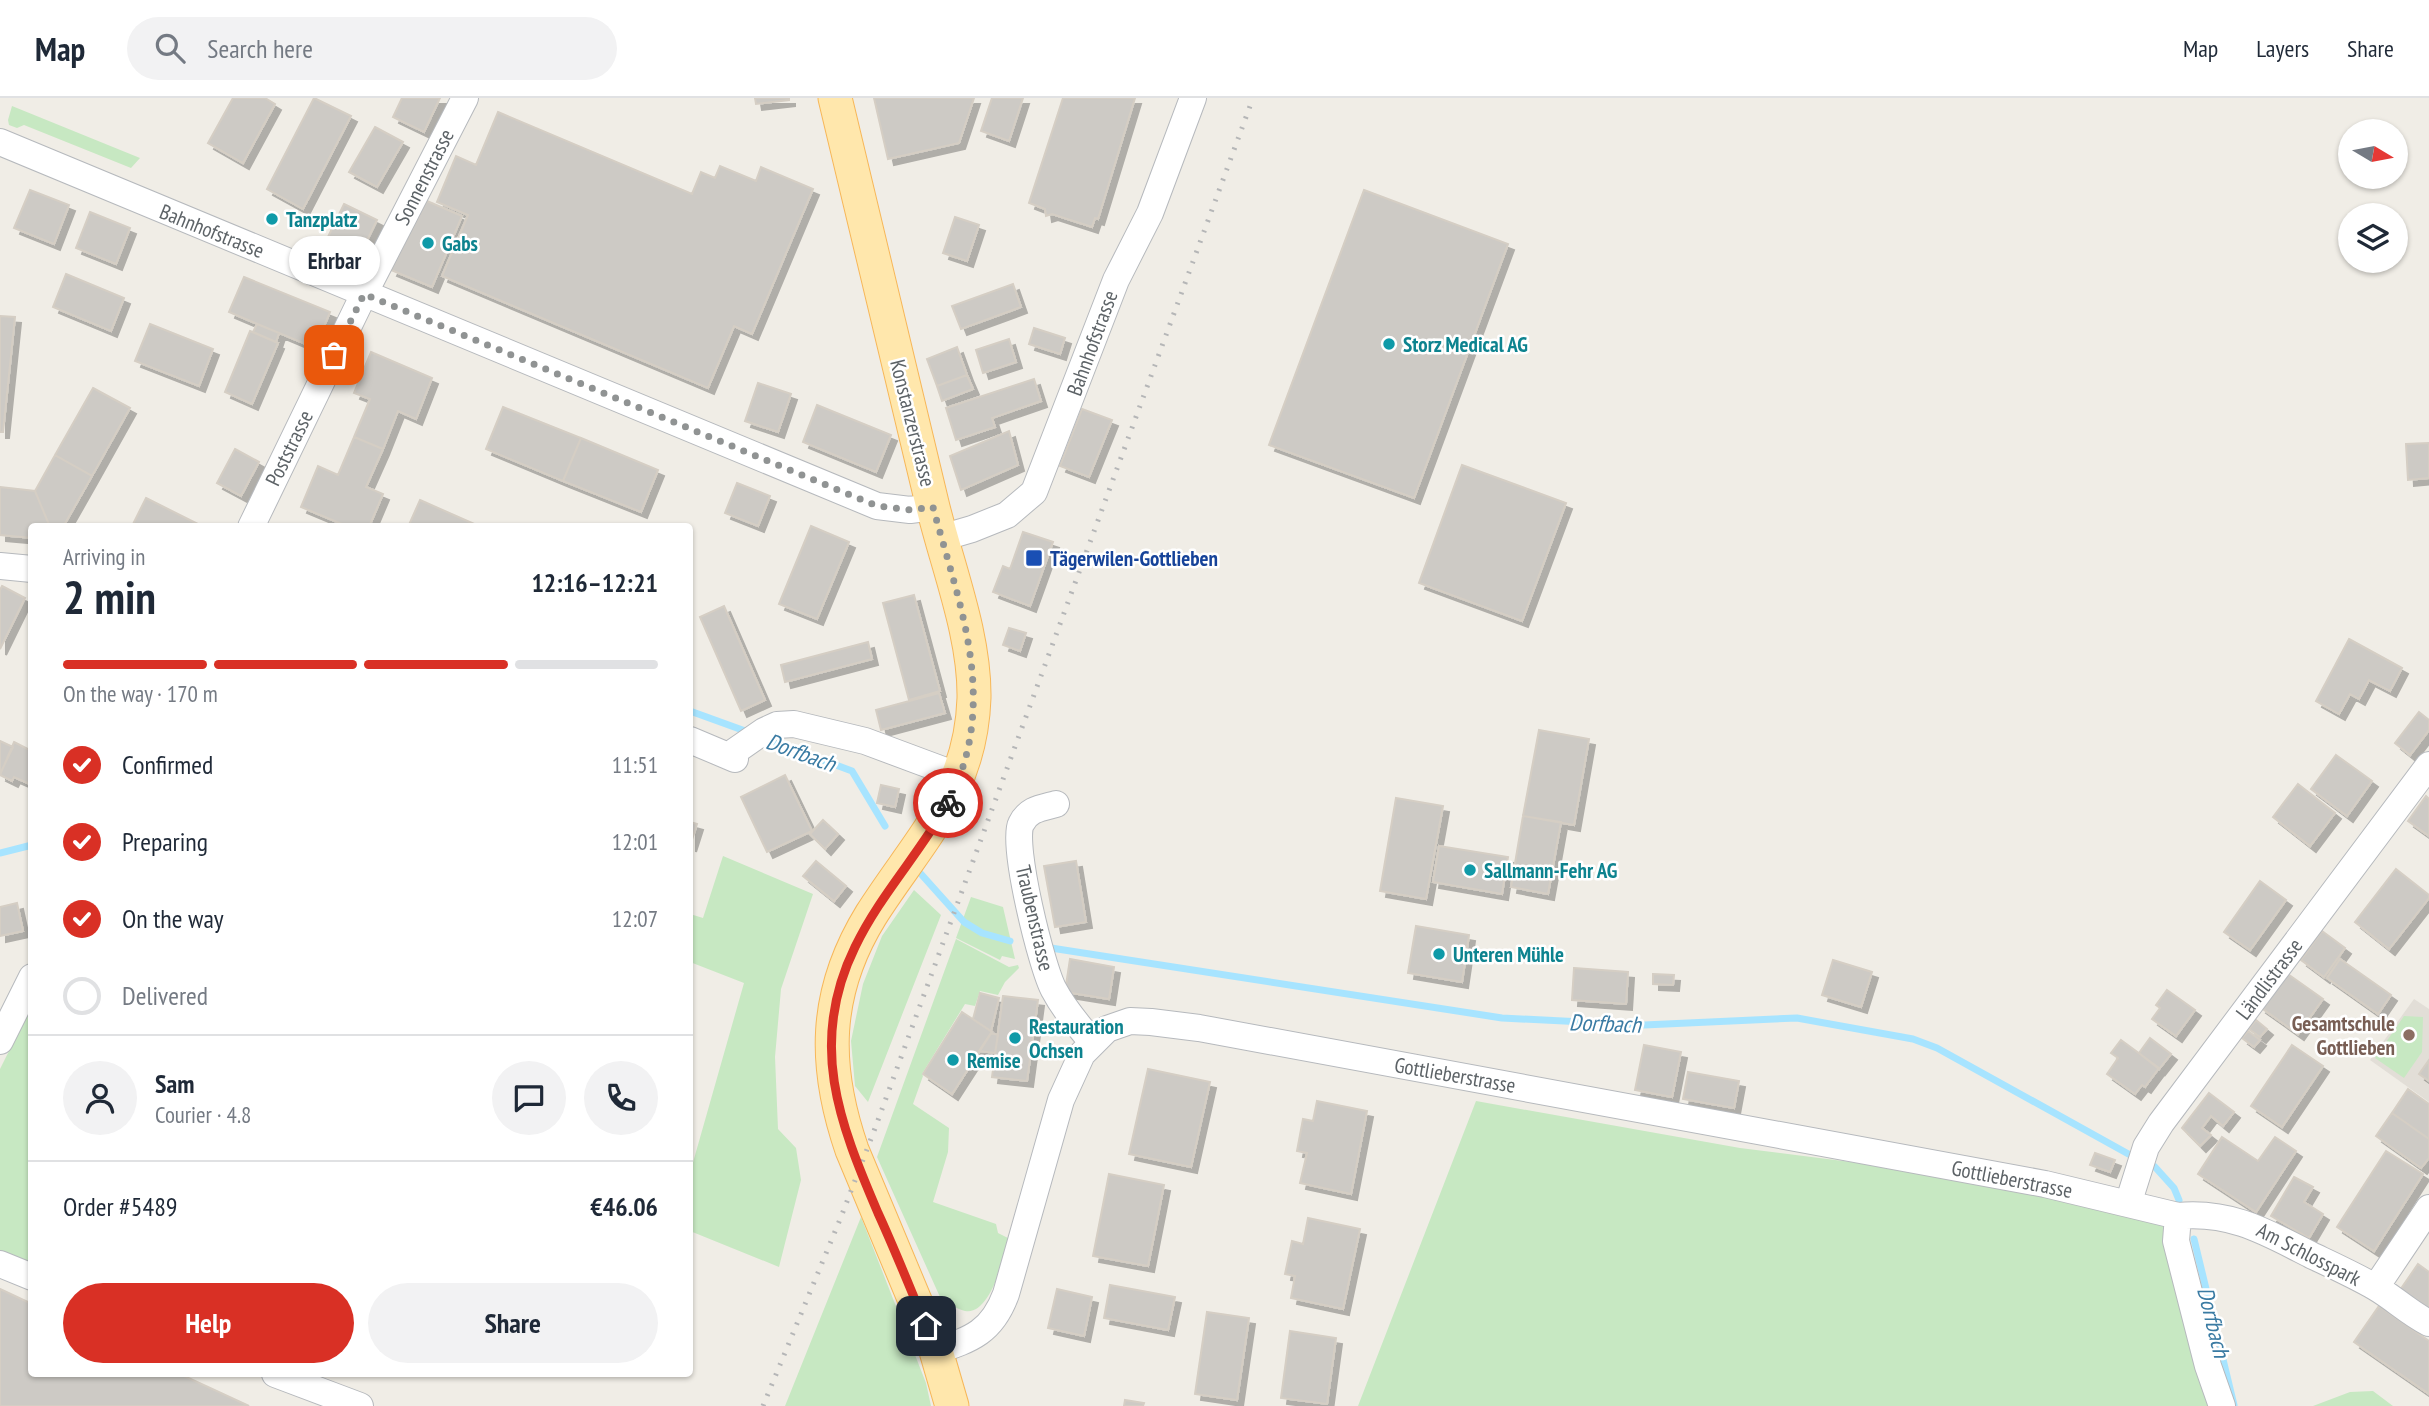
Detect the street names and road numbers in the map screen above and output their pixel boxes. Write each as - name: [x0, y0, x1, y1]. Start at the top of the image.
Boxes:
- street label: Sonnenstrasse: [388, 124, 460, 230]
- street label: Bahnhofstrasse: [156, 198, 268, 264]
- street label: Bahnhofstrasse: [1060, 287, 1124, 399]
- street label: Konstanzerstrasse: [884, 357, 942, 489]
- street label: Poststrasse: [259, 406, 319, 490]
- street label: Traubenstrasse: [1010, 862, 1060, 974]
- street label: Ländlistrasse: [2230, 933, 2308, 1025]
- street label: Gottlieberstrasse: [1392, 1051, 1518, 1099]
- street label: Gottlieberstrasse: [1949, 1154, 2075, 1204]
- street label: Am Schlosspark: [2252, 1216, 2366, 1292]

